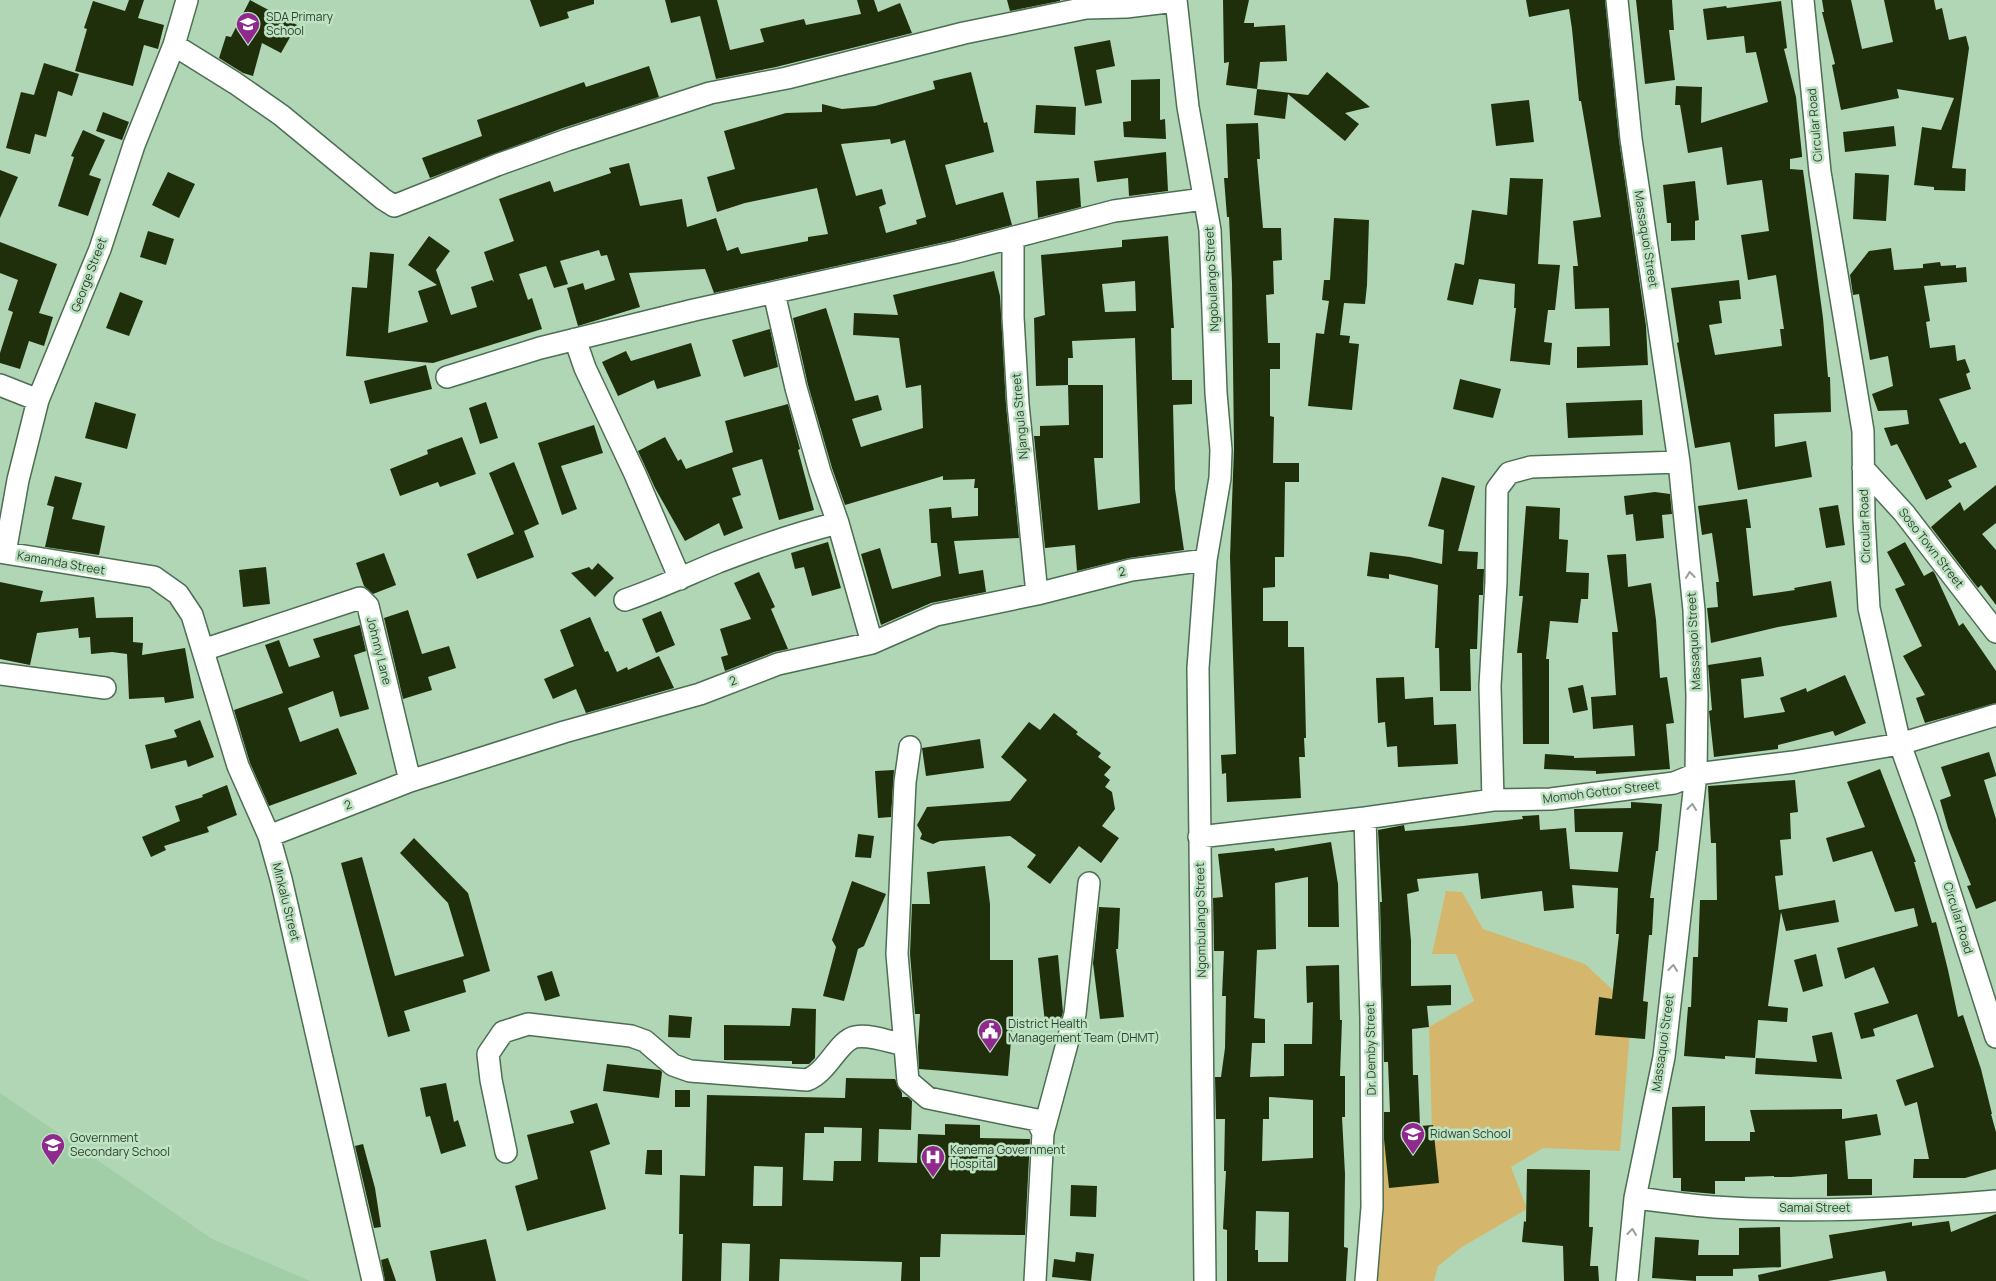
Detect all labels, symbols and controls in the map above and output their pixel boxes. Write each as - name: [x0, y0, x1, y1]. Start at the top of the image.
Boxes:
- place label: SDA Primary School: [266, 8, 334, 39]
- school or university icon: SDA Primary School: [235, 11, 261, 45]
- street label: Circular Road: [1803, 87, 1826, 163]
- street label: Massaquoi Street: [1630, 189, 1663, 289]
- street label: Ngobulango Street: [1200, 226, 1223, 332]
- street label: George Street: [67, 235, 111, 314]
- street label: Njangula Street: [1007, 372, 1032, 460]
- street label: Circular Road: [1855, 489, 1874, 563]
- street label: Soso Town Street: [1895, 504, 1968, 591]
- street label: Kamanda Street: [16, 546, 107, 579]
- street label: 2: [1117, 562, 1127, 581]
- one-way arrow: [1685, 571, 1696, 579]
- street label: Massaquoi Street: [1682, 592, 1705, 690]
- street label: Johnny Lane: [363, 615, 396, 687]
- street label: 2: [727, 671, 739, 690]
- street label: Momoh Gottor Street: [1542, 776, 1660, 807]
- street label: 2: [342, 795, 354, 814]
- one-way arrow: [1686, 803, 1697, 811]
- street label: Minkalu Street: [269, 861, 304, 943]
- street label: Ngombulango Street: [1191, 862, 1210, 978]
- street label: Circular Road: [1940, 880, 1977, 956]
- one-way arrow: [1667, 964, 1678, 972]
- street label: Massaquoi Street: [1647, 993, 1678, 1093]
- street label: Dr. Demby Street: [1361, 1002, 1380, 1096]
- place label: District Health Management Team (DHMT): [1008, 1015, 1160, 1046]
- public building icon: District Health Management Team (DHMT): [977, 1018, 1003, 1052]
- school or university icon: Ridwan School: [1400, 1121, 1426, 1155]
- place label: Ridwan School: [1430, 1125, 1511, 1142]
- place label: Government Secondary School: [70, 1129, 170, 1160]
- school or university icon: Government Secondary School: [40, 1132, 66, 1166]
- place label: Kenema Government Hospital: [950, 1141, 1065, 1172]
- hospital icon: Kenema Government Hospital: [920, 1144, 946, 1178]
- street label: Samai Street: [1779, 1199, 1851, 1216]
- one-way arrow: [1626, 1228, 1637, 1236]

